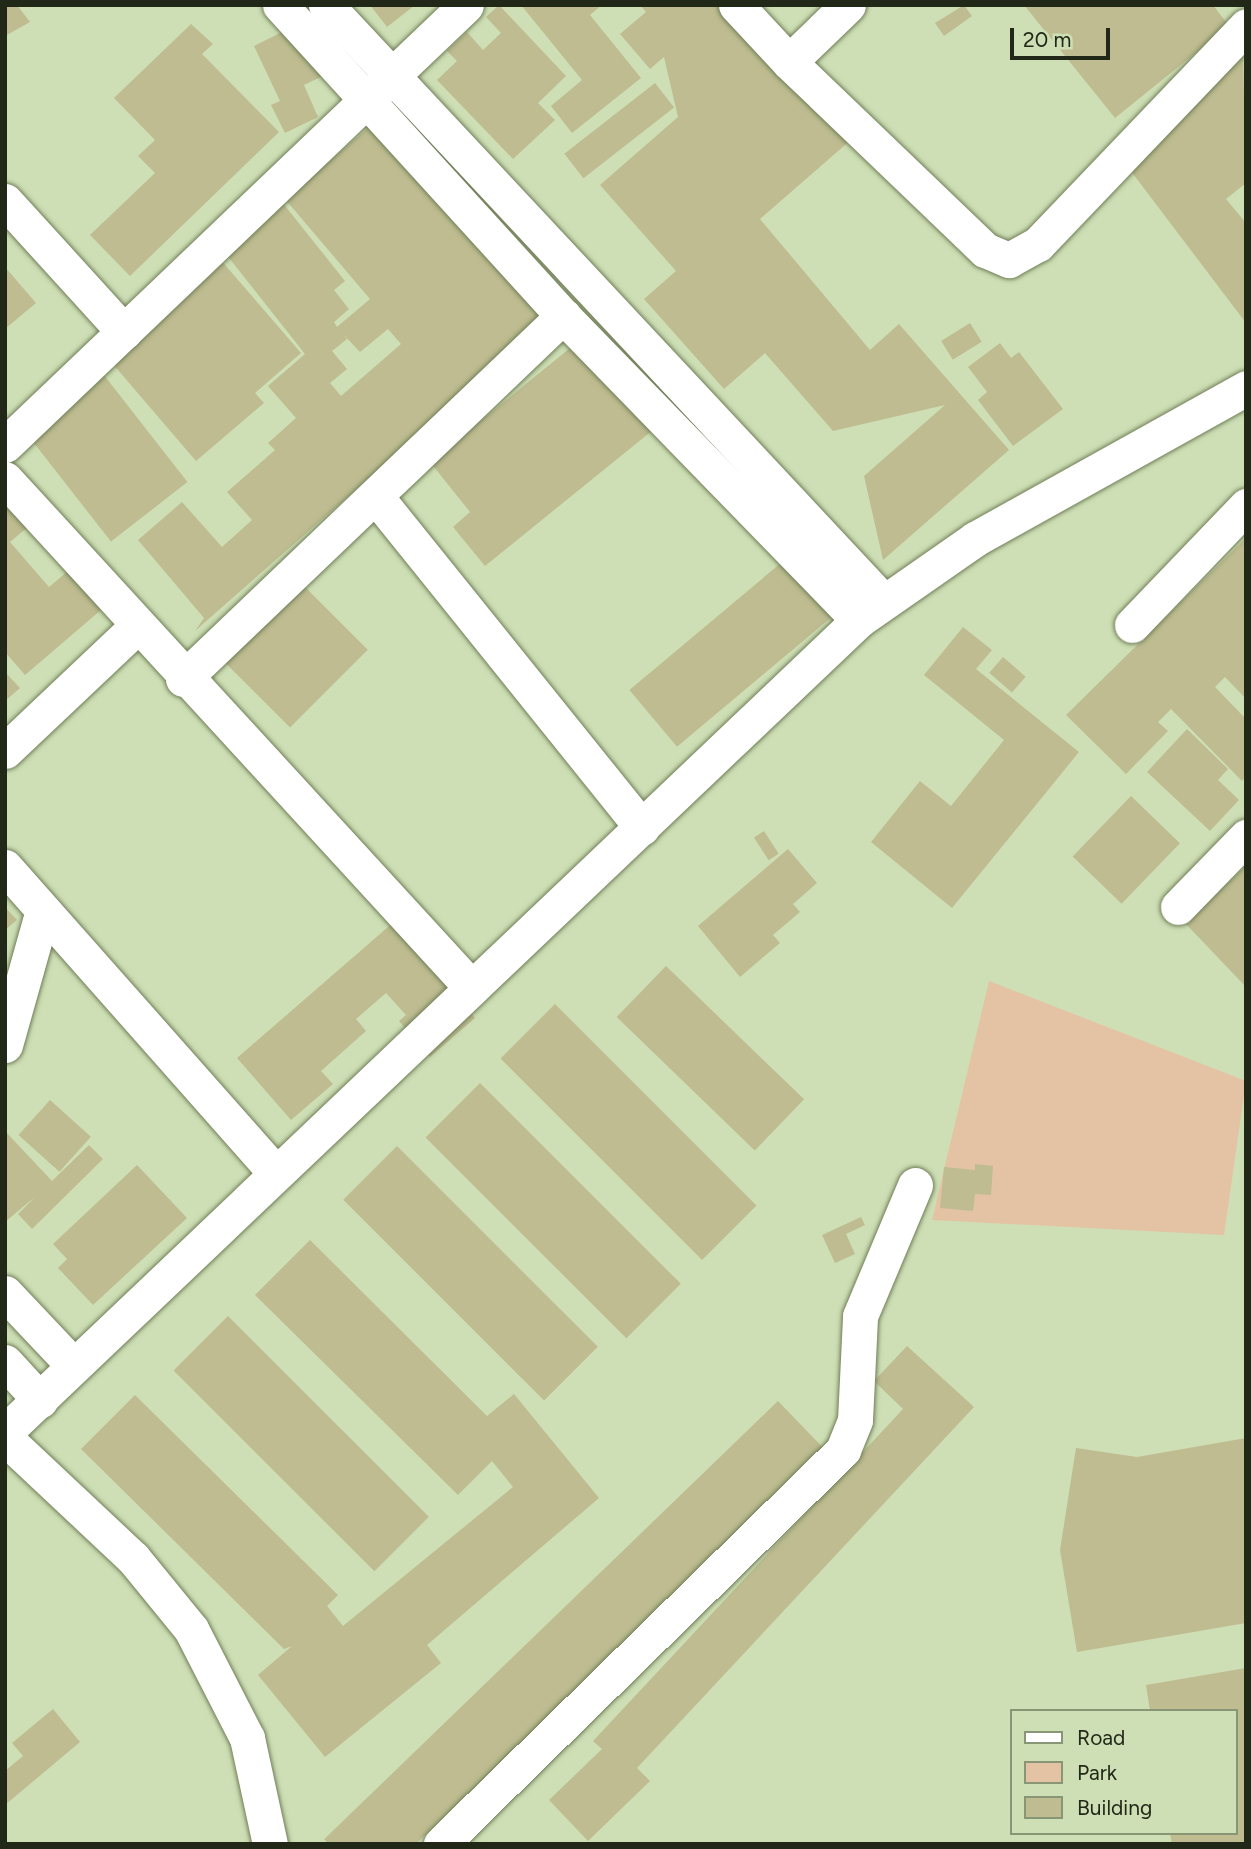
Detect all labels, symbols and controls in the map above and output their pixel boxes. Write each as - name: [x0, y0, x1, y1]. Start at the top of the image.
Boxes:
- scale bar: [1013, 14, 1113, 58]
- text: 20 m: [1023, 27, 1071, 52]
- legend: [1010, 1709, 1237, 1835]
- text: Road: [1077, 1725, 1125, 1750]
- text: Park: [1077, 1760, 1117, 1785]
- text: Building: [1077, 1795, 1152, 1820]

